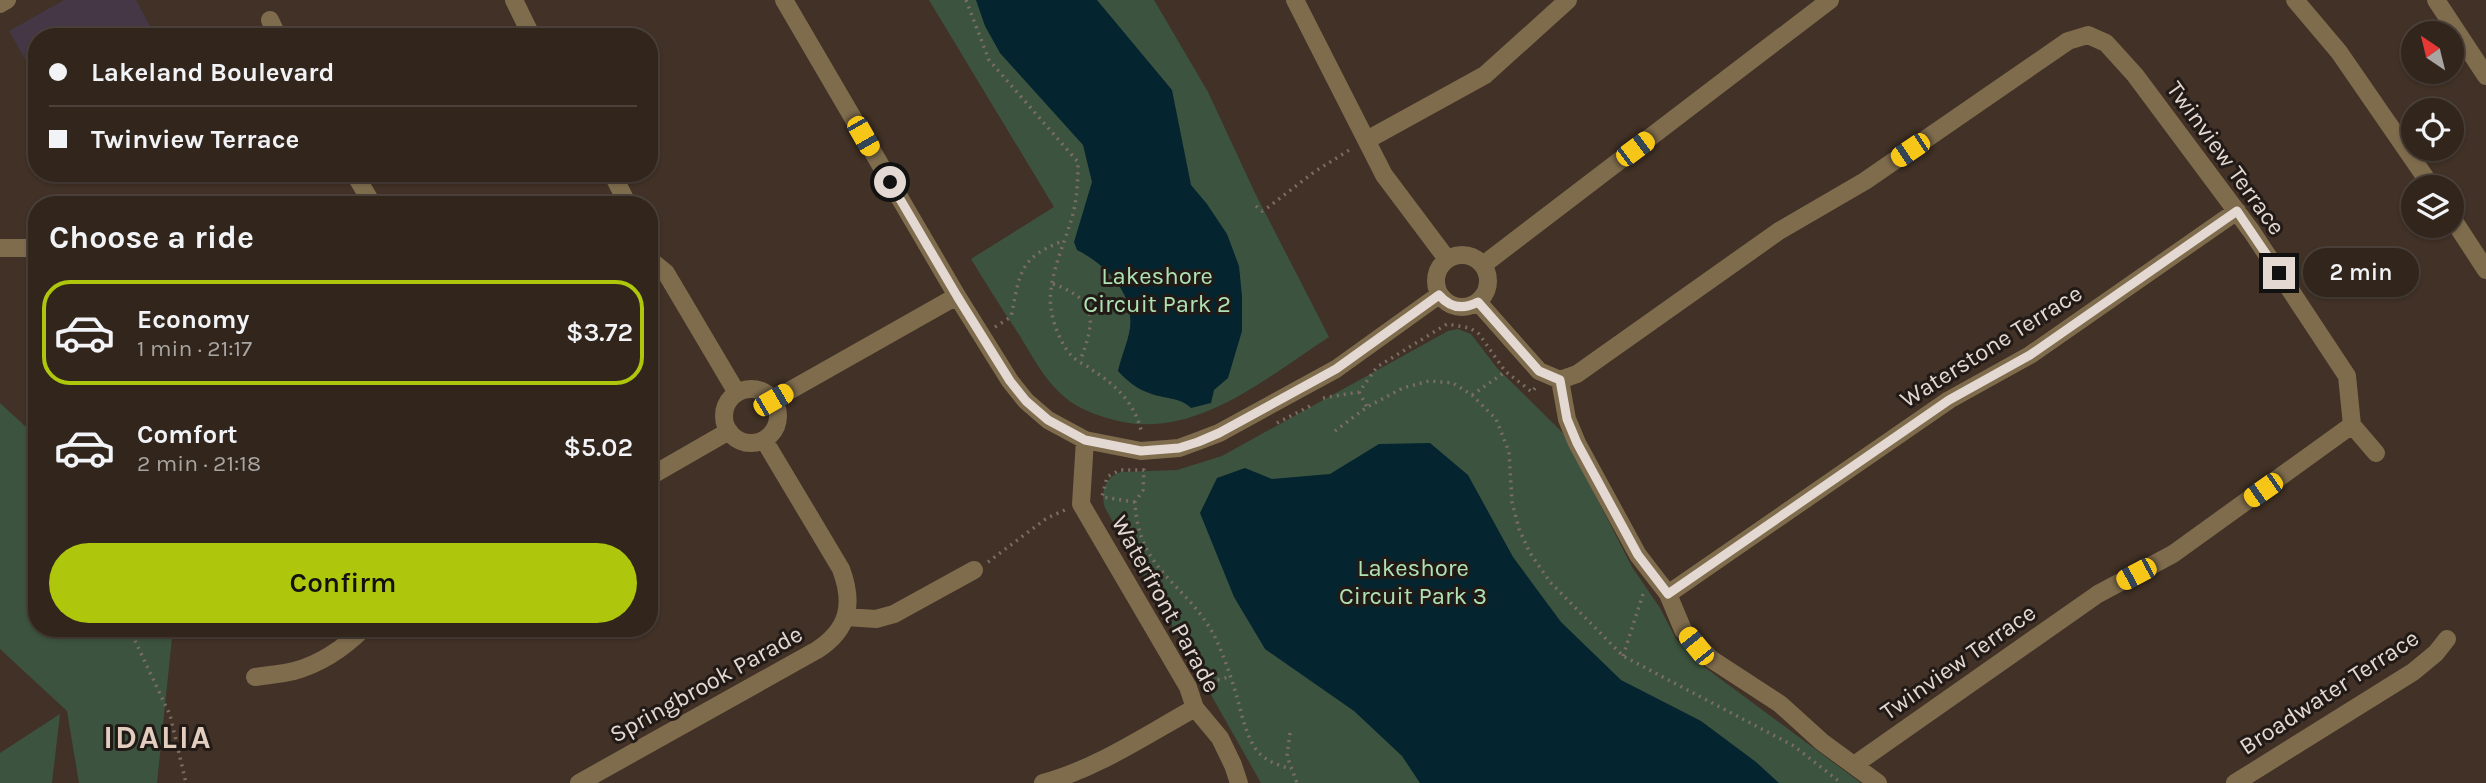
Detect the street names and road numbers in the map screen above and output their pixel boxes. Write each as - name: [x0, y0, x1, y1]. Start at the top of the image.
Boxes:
- street label: Twinview Terrace: [2161, 76, 2291, 240]
- street label: Waterstone Terrace: [1895, 279, 2087, 413]
- street label: Waterfront Parade: [1106, 511, 1226, 697]
- street label: Twinview Terrace: [1875, 598, 2041, 726]
- street label: Springbrook Parade: [605, 619, 807, 749]
- street label: Broadwater Terrace: [2234, 624, 2424, 760]

